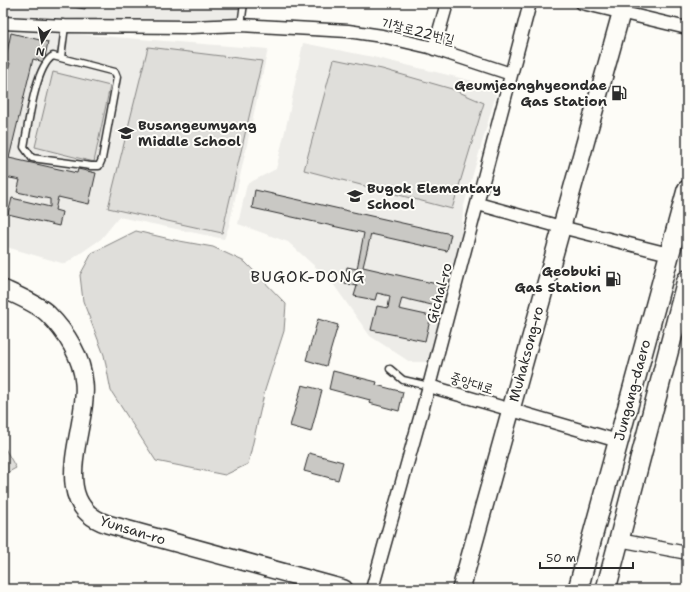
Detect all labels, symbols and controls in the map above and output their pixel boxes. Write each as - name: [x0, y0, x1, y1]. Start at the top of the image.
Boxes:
- street label: 기찰로22번길: [379, 13, 457, 49]
- north arrow: [22, 22, 62, 62]
- text: N: [34, 43, 46, 59]
- place label: Geumjeonghyeondae Gas Station: [454, 76, 607, 110]
- fuel station icon: Geumjeonghyeondae Gas Station: [610, 84, 628, 102]
- place label: Busangeumyang Middle School: [138, 116, 257, 150]
- school or university icon: Busangeumyang Middle School: [117, 124, 135, 142]
- place label: Bugok Elementary School: [367, 179, 501, 213]
- school or university icon: Bugok Elementary School: [346, 187, 364, 205]
- street label: Gichal-ro: [422, 261, 456, 325]
- place label: Geobuki Gas Station: [514, 262, 601, 296]
- district label: BUGOK-DONG: [251, 266, 365, 287]
- fuel station icon: Geobuki Gas Station: [604, 270, 622, 288]
- street label: Muhaksong-ro: [505, 304, 547, 404]
- street label: Jungang-daero: [610, 337, 654, 443]
- street label: 중앙대로: [448, 368, 496, 398]
- street label: Yunsan-ro: [98, 512, 168, 548]
- scale bar: [540, 544, 633, 570]
- text: 50 m: [546, 550, 576, 566]

